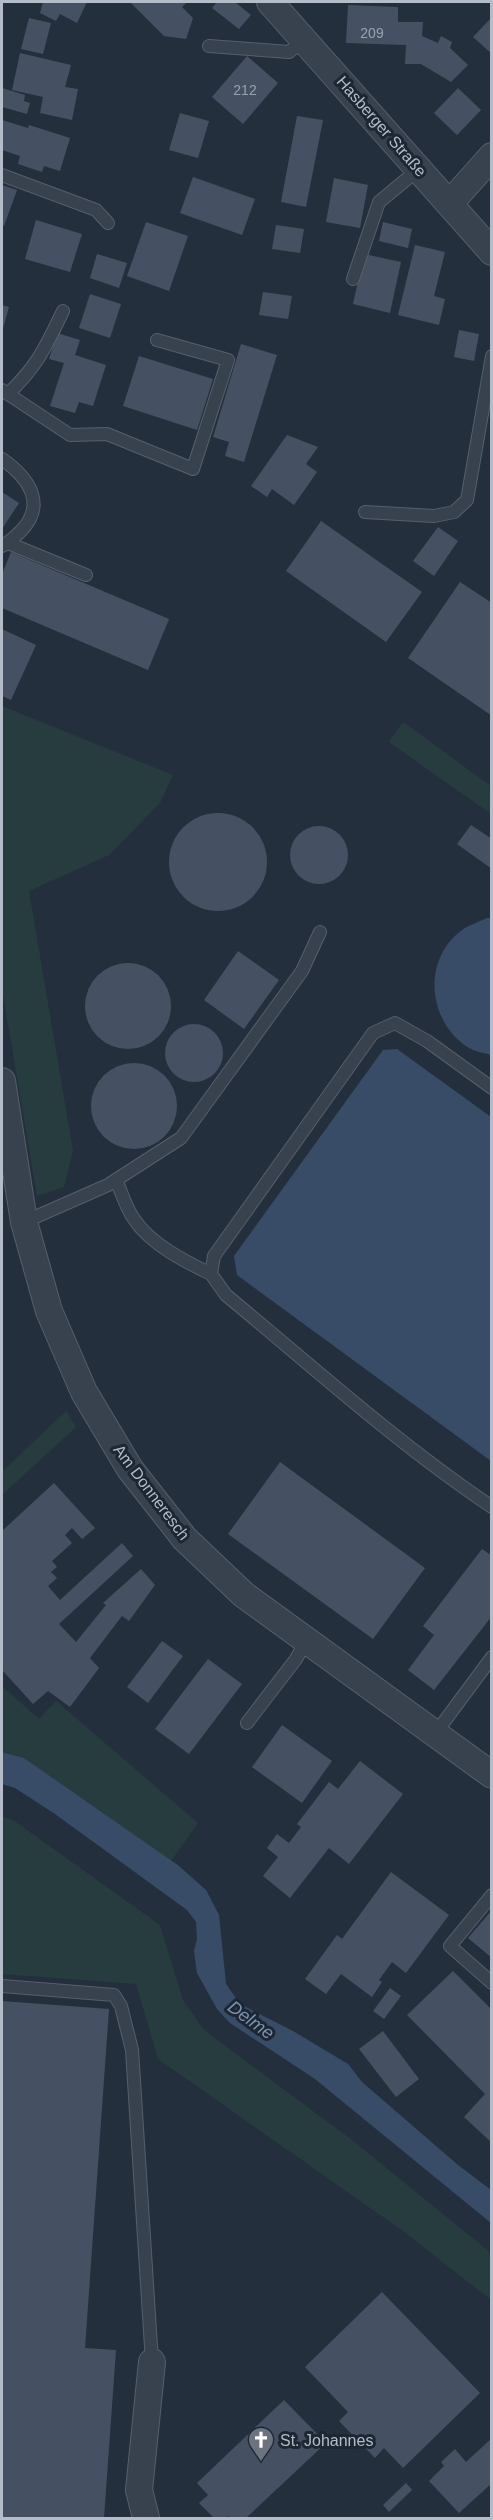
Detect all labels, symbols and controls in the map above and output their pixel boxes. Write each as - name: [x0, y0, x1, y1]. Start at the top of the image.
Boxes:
- house number: 209: [360, 25, 384, 41]
- street label: Hasberger Straße: [333, 73, 430, 180]
- house number: 212: [233, 82, 257, 98]
- street label: Am Donneresch: [110, 1441, 193, 1543]
- water label: Delme: [224, 1997, 278, 2043]
- church icon: St. Johannes: [246, 2425, 276, 2463]
- place label: St. Johannes: [280, 2432, 373, 2449]

